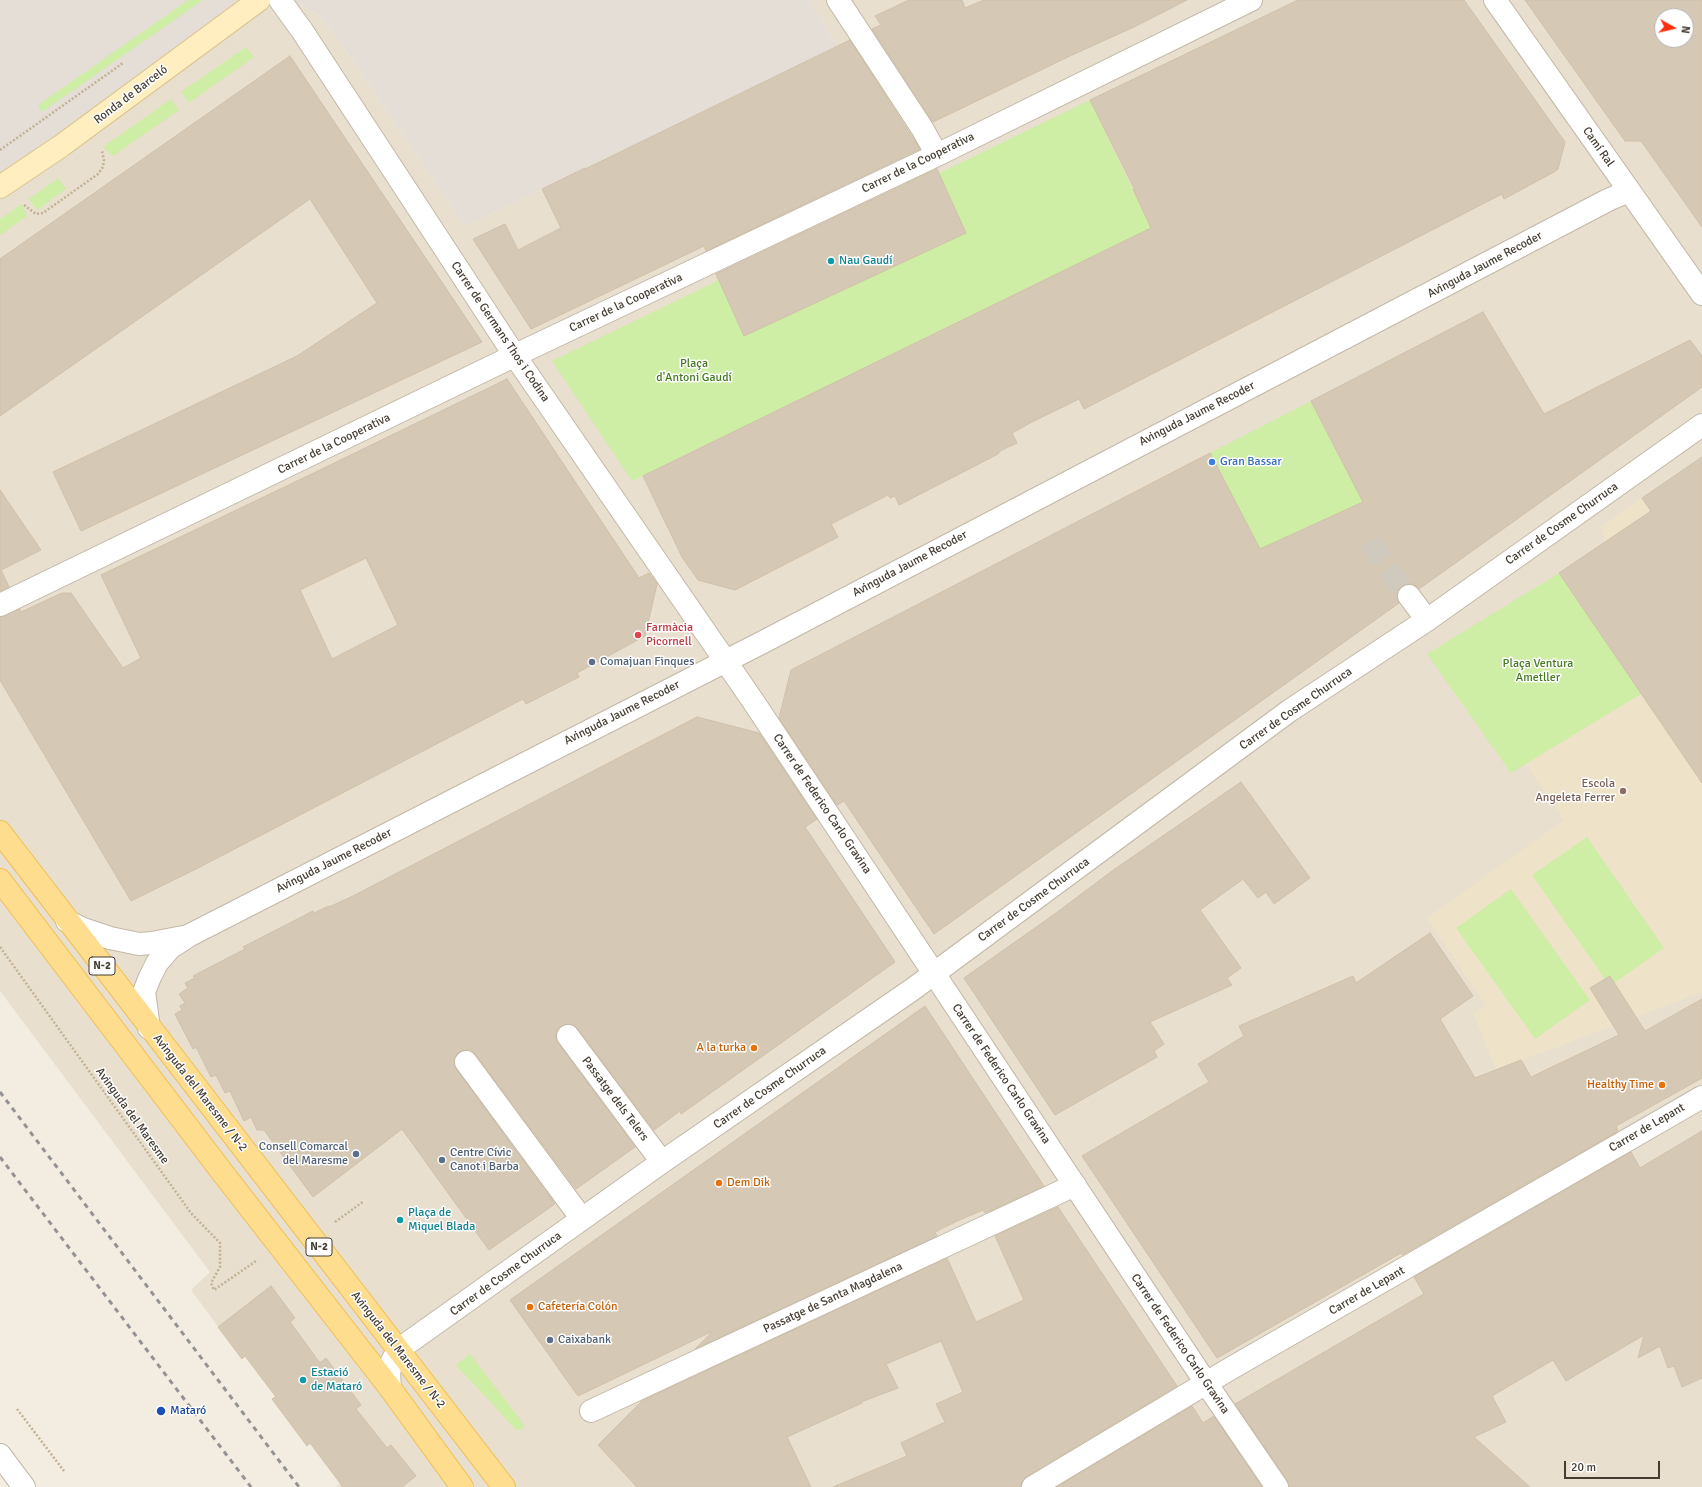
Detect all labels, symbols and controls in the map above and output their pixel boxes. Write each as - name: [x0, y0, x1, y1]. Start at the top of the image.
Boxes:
- north arrow: [1654, 8, 1694, 48]
- text: N: [1678, 25, 1692, 34]
- street label: Ronda de Barceló: [91, 63, 171, 127]
- street label: Camí Ral: [1579, 124, 1617, 170]
- street label: Carrer de la Cooperativa: [859, 129, 977, 197]
- street label: Avinguda Jaume Recoder: [1425, 229, 1545, 301]
- place label: Nau Gaudí: [839, 254, 892, 268]
- marker: Nau Gaudí: [826, 256, 836, 266]
- street label: Carrer de Germans Thos i Codina: [448, 259, 552, 405]
- street label: Carrer de la Cooperativa: [567, 270, 685, 336]
- park label: Plaça d'Antoni Gaudí: [656, 357, 732, 385]
- street label: Avinguda Jaume Recoder: [1137, 379, 1257, 449]
- street label: Carrer de la Cooperativa: [275, 410, 393, 478]
- place label: Gran Bassar: [1220, 455, 1282, 469]
- marker: Gran Bassar: [1207, 457, 1217, 467]
- street label: Carrer de Cosme Churruca: [1503, 480, 1621, 568]
- street label: Avinguda Jaume Recoder: [850, 528, 970, 600]
- place label: Farmàcia Picornell: [646, 621, 693, 649]
- marker: Farmàcia Picornell: [633, 630, 643, 640]
- place label: Comajuan Finques: [600, 655, 694, 669]
- marker: Comajuan Finques: [587, 657, 597, 667]
- park label: Plaça Ventura Ametller: [1503, 657, 1573, 685]
- street label: Carrer de Cosme Churruca: [1237, 665, 1355, 753]
- street label: Avinguda Jaume Recoder: [562, 678, 682, 748]
- street label: Carrer de Federico Carlo Gravina: [770, 731, 874, 877]
- place label: Escola Angeleta Ferrer: [1535, 777, 1615, 805]
- marker: Escola Angeleta Ferrer: [1618, 786, 1628, 796]
- street label: Avinguda Jaume Recoder: [274, 826, 394, 896]
- street label: Carrer de Cosme Churruca: [975, 855, 1093, 945]
- road number: N-2: [89, 957, 115, 975]
- street label: Carrer de Federico Carlo Gravina: [949, 1001, 1053, 1147]
- street label: Avinguda del Maresme / N-2: [150, 1032, 250, 1154]
- place label: A la turka: [696, 1041, 746, 1055]
- marker: A la turka: [749, 1043, 759, 1053]
- street label: Carrer de Cosme Churruca: [711, 1044, 829, 1132]
- street label: Passatge dels Telers: [579, 1054, 651, 1144]
- street label: Avinguda del Maresme: [92, 1065, 172, 1167]
- place label: Healthy Time: [1587, 1078, 1654, 1092]
- marker: Healthy Time: [1657, 1080, 1667, 1090]
- street label: Carrer de Lepant: [1607, 1100, 1687, 1156]
- place label: Consell Comarcal del Maresme: [259, 1140, 348, 1168]
- place label: Centre Cívic Canot i Barba: [450, 1146, 519, 1174]
- marker: Consell Comarcal del Maresme: [351, 1149, 361, 1159]
- marker: Centre Cívic Canot i Barba: [437, 1155, 447, 1165]
- place label: Dem Dik: [727, 1176, 770, 1190]
- marker: Dem Dik: [714, 1178, 724, 1188]
- place label: Plaça de Miquel Blada: [408, 1206, 475, 1234]
- marker: Plaça de Miquel Blada: [395, 1215, 405, 1225]
- street label: Carrer de Cosme Churruca: [447, 1229, 565, 1319]
- road number: N-2: [306, 1238, 332, 1256]
- street label: Passatge de Santa Magdalena: [761, 1259, 905, 1337]
- street label: Carrer de Lepant: [1327, 1263, 1407, 1319]
- street label: Carrer de Federico Carlo Gravina: [1128, 1271, 1232, 1417]
- street label: Avinguda del Maresme / N-2: [348, 1289, 448, 1411]
- place label: Cafetería Colón: [538, 1300, 617, 1314]
- marker: Cafetería Colón: [525, 1302, 535, 1312]
- place label: Caixabank: [558, 1333, 611, 1347]
- marker: Caixabank: [545, 1335, 555, 1345]
- place label: Estació de Mataró: [311, 1366, 362, 1394]
- marker: Estació de Mataró: [298, 1375, 308, 1385]
- place label: Mataró: [170, 1404, 206, 1418]
- marker: Mataró: [155, 1405, 167, 1417]
- scale bar: [1566, 1453, 1662, 1479]
- text: 20 m: [1571, 1460, 1596, 1475]

